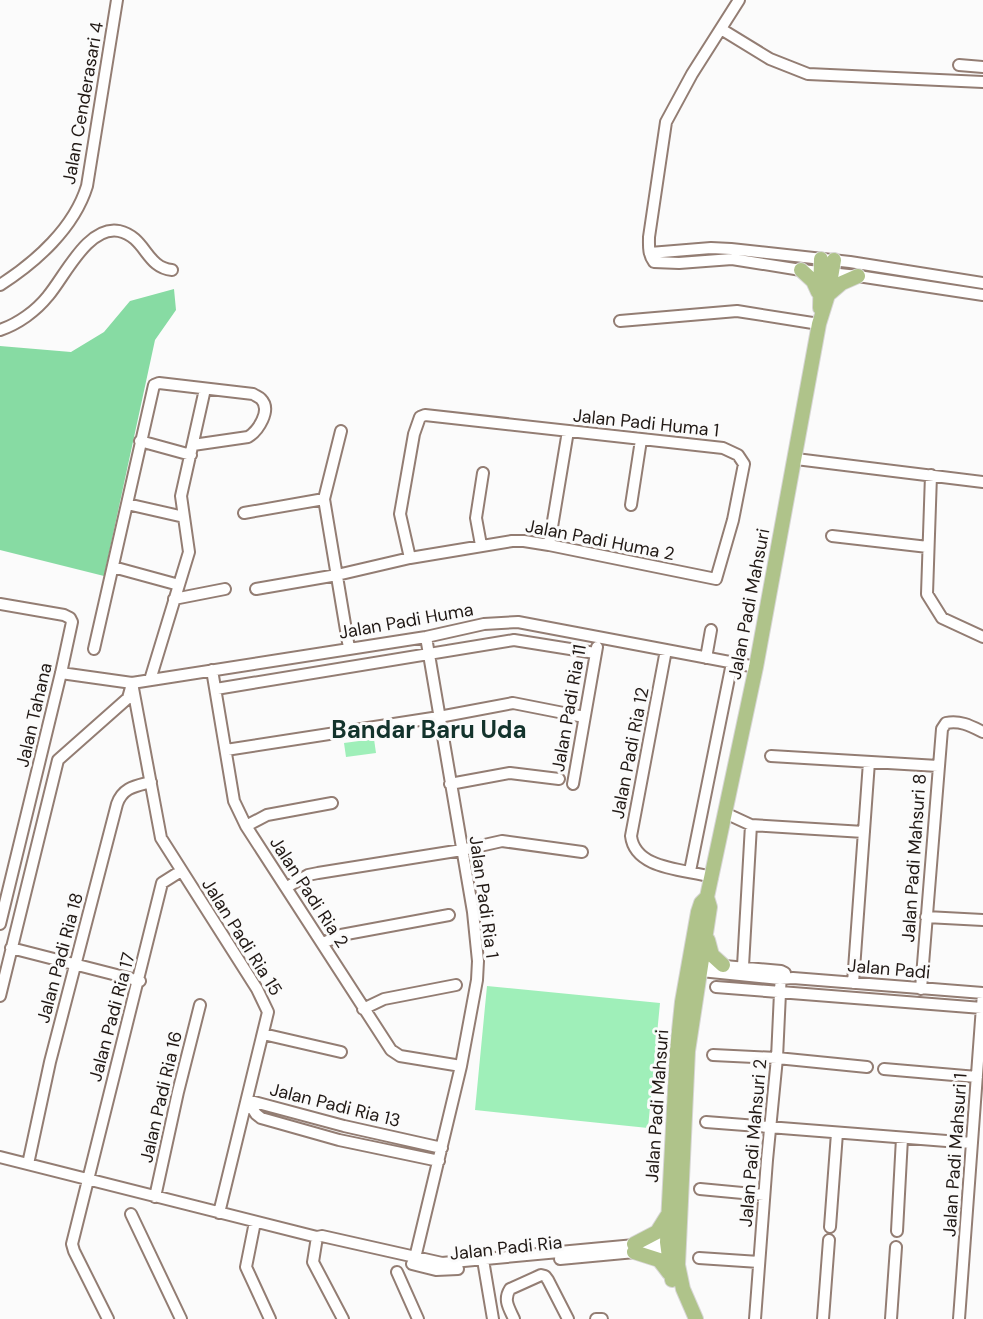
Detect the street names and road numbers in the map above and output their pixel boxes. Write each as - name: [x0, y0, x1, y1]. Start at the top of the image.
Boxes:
- street label: Jalan Cenderasari 4: [57, 20, 109, 186]
- street label: Jalan Padi Huma 1: [572, 403, 720, 443]
- street label: Jalan Padi Huma 2: [523, 514, 677, 566]
- street label: Jalan Padi Mahsuri: [723, 526, 775, 682]
- street label: Jalan Padi Huma: [337, 597, 475, 645]
- street label: Jalan Padi Ria 11: [546, 643, 592, 773]
- street label: Jalan Tahana: [10, 660, 58, 770]
- street label: Jalan Padi Ria 12: [605, 685, 655, 821]
- street label: Jalan Padi Mahsuri 8: [896, 773, 932, 943]
- street label: Jalan Padi Ria 2: [264, 832, 354, 952]
- street label: Jalan Padi Ria 1: [464, 834, 504, 960]
- street label: Jalan Padi Ria 15: [196, 874, 288, 1000]
- street label: Jalan Padi Ria 18: [31, 890, 89, 1026]
- street label: Jalan Padi Ria 17: [83, 950, 141, 1084]
- street label: Jalan Padi: [847, 953, 931, 985]
- street label: Jalan Padi Ria 16: [134, 1029, 188, 1165]
- street label: Jalan Padi Mahsuri: [640, 1029, 674, 1183]
- street label: Jalan Padi Mahsuri 2: [734, 1058, 772, 1228]
- street label: Jalan Padi Mahsuri 1: [937, 1072, 973, 1238]
- street label: Jalan Padi Ria 13: [267, 1077, 403, 1133]
- street label: Jalan Padi Ria: [449, 1230, 563, 1266]

